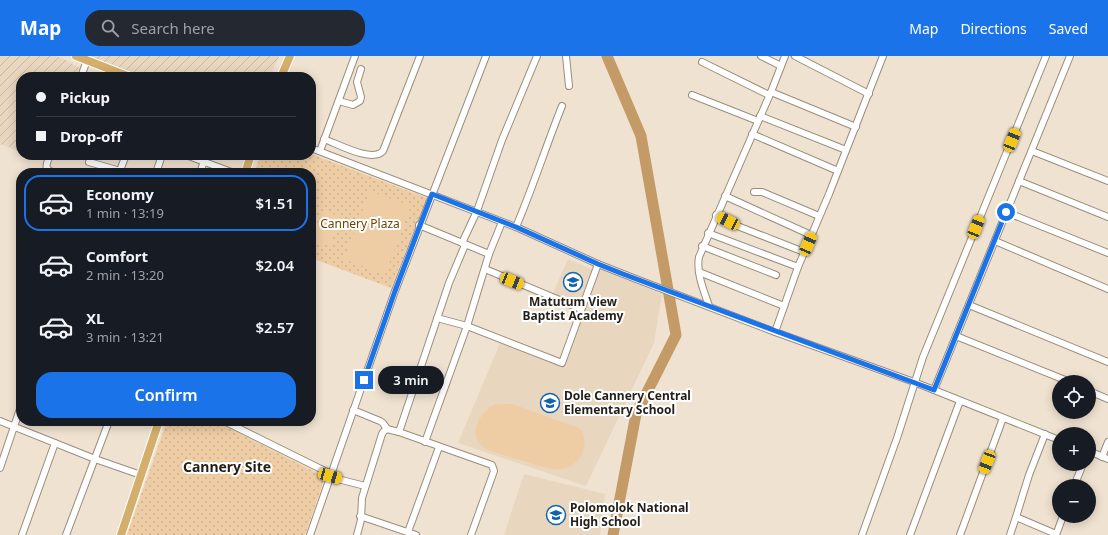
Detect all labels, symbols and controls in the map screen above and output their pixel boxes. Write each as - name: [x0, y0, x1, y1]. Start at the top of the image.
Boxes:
- search box: [85, 10, 365, 46]
- text: Map: [20, 15, 61, 41]
- icon: search: [99, 17, 121, 39]
- text: Search here: [131, 18, 215, 38]
- text: Map: [909, 19, 938, 38]
- text: Directions: [960, 19, 1027, 38]
- text: Saved: [1049, 19, 1088, 38]
- text: Pickup: [60, 87, 110, 107]
- text: Drop-off: [60, 126, 122, 146]
- car: [1002, 127, 1022, 153]
- text: Economy: [86, 184, 154, 204]
- icon: car: [38, 185, 74, 221]
- text: $1.51: [256, 193, 294, 213]
- route start: [997, 203, 1015, 221]
- text: 1 min · 13:19: [86, 204, 164, 222]
- car: [715, 210, 741, 232]
- car: [966, 214, 986, 240]
- park label: Cannery Plaza: [320, 215, 400, 232]
- car: [798, 231, 818, 257]
- text: Comfort: [86, 246, 148, 266]
- icon: car: [38, 247, 74, 283]
- text: $2.04: [256, 255, 294, 275]
- text: 2 min · 13:20: [86, 266, 164, 284]
- car: [499, 271, 525, 291]
- school or university icon: Matutum View Baptist Academy: [562, 271, 584, 293]
- place label: Matutum View Baptist Academy: [523, 293, 624, 324]
- text: XL: [86, 308, 104, 328]
- icon: car: [38, 309, 74, 345]
- text: $2.57: [256, 317, 294, 337]
- text: 3 min · 13:21: [86, 328, 164, 346]
- callout: 3 min: [378, 366, 444, 394]
- route end: [355, 371, 373, 389]
- text: 3 min: [393, 371, 429, 389]
- button: Confirm: [36, 372, 296, 418]
- map controls: [1052, 375, 1096, 523]
- button: locate: [1052, 375, 1096, 419]
- place label: Dole Cannery Central Elementary School: [564, 387, 691, 418]
- school or university icon: Dole Cannery Central Elementary School: [539, 392, 561, 414]
- button: +: [1052, 427, 1096, 471]
- car: [977, 449, 997, 475]
- district label: Cannery Site: [183, 457, 271, 476]
- car: [317, 467, 343, 485]
- button: −: [1052, 479, 1096, 523]
- place label: Polomolok National High School: [570, 499, 689, 530]
- school or university icon: Polomolok National High School: [545, 504, 567, 526]

